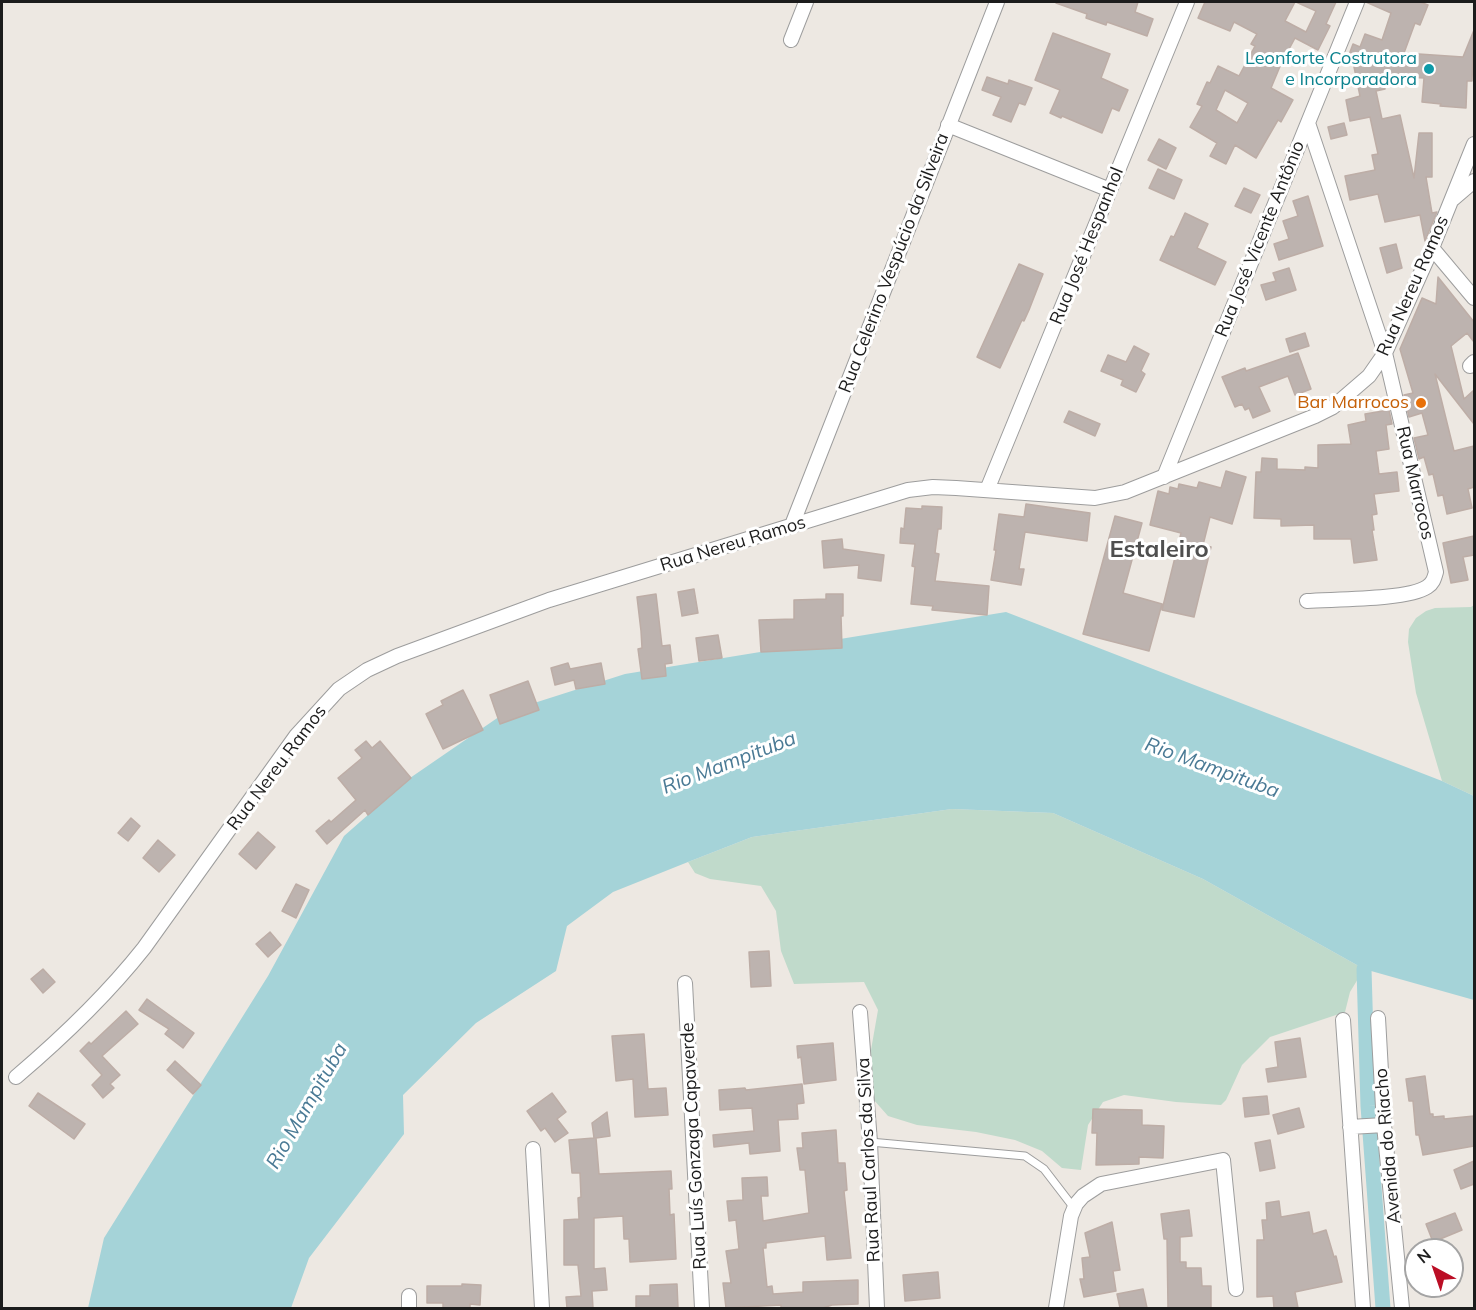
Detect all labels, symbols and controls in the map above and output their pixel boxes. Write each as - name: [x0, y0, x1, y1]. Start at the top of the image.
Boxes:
- place label: Leonforte Costrutora e Incorporadora: [1245, 48, 1417, 90]
- marker: Leonforte Costrutora e Incorporadora: [1422, 62, 1436, 76]
- street label: Rua Celerino Vespúcio da Silveira: [834, 130, 954, 396]
- street label: Rua José Vicente Antônio: [1211, 138, 1309, 340]
- street label: Rua José Hespanhol: [1046, 164, 1128, 328]
- street label: Rua Nereu Ramos: [1372, 213, 1454, 359]
- place label: Bar Marrocos: [1297, 392, 1409, 414]
- marker: Bar Marrocos: [1414, 396, 1428, 410]
- street label: Rua Marrocos: [1391, 424, 1439, 542]
- street label: Rua Nereu Ramos: [658, 512, 808, 576]
- district label: Estaleiro: [1109, 536, 1209, 564]
- street label: Rua Nereu Ramos: [223, 701, 331, 835]
- water label: Rio Mampituba: [659, 726, 799, 800]
- water label: Rio Mampituba: [1142, 733, 1282, 803]
- street label: Rua Luís Gonzaga Capaverde: [677, 1022, 711, 1270]
- water label: Rio Mampituba: [261, 1039, 353, 1173]
- street label: Rua Raul Carlos da Silva: [853, 1057, 885, 1263]
- street label: Avenida do Riacho: [1370, 1067, 1406, 1225]
- north arrow: [1404, 1238, 1464, 1298]
- text: N: [1413, 1244, 1435, 1267]

